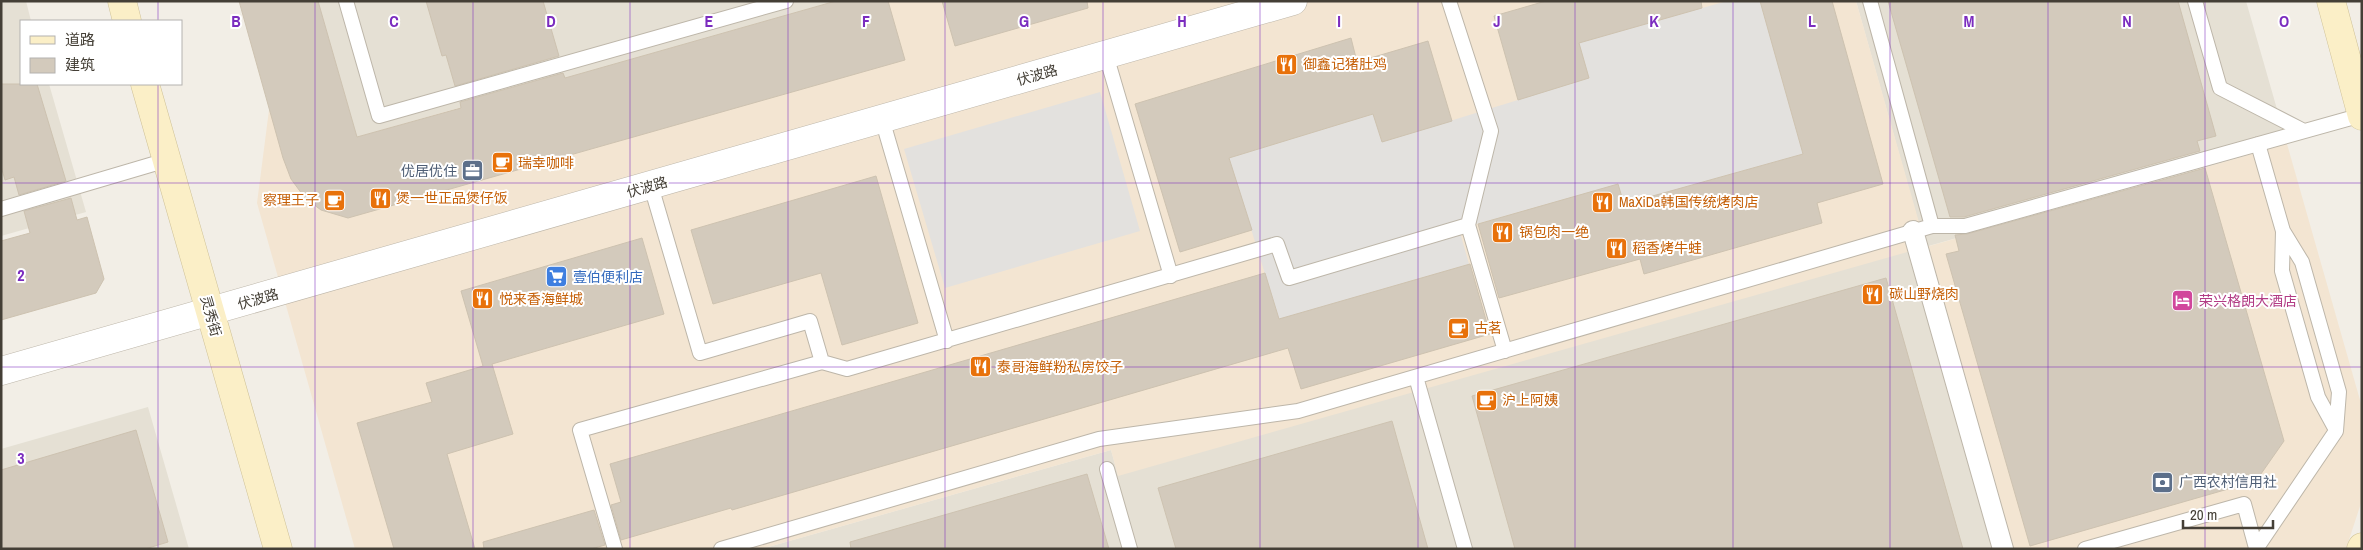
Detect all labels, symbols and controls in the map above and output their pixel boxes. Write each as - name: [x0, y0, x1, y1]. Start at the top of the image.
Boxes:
- text: B: [231, 10, 241, 32]
- text: C: [389, 10, 399, 32]
- text: D: [546, 10, 556, 32]
- text: E: [705, 10, 714, 32]
- text: F: [862, 10, 870, 32]
- text: G: [1019, 10, 1029, 32]
- text: H: [1177, 10, 1187, 32]
- text: I: [1337, 10, 1341, 32]
- text: J: [1493, 10, 1501, 32]
- text: K: [1649, 10, 1659, 32]
- text: L: [1808, 10, 1816, 32]
- text: M: [1964, 10, 1975, 32]
- text: N: [2122, 10, 2132, 32]
- text: O: [2279, 10, 2289, 32]
- legend: [20, 20, 182, 85]
- text: 道路: [65, 29, 95, 50]
- restaurant icon: 御鑫记猪肚鸡: [1275, 52, 1299, 76]
- text: 建筑: [65, 54, 95, 75]
- place label: 御鑫记猪肚鸡: [1303, 55, 1387, 73]
- street label: 伏波路: [1014, 61, 1060, 89]
- cafe icon: 瑞幸咖啡: [490, 151, 514, 175]
- place label: 瑞幸咖啡: [518, 154, 574, 172]
- office icon: 优居优住: [461, 159, 485, 183]
- place label: 优居优住: [401, 162, 457, 180]
- street label: 伏波路: [624, 173, 670, 201]
- restaurant icon: 煲一世正品煲仔饭: [368, 186, 392, 210]
- cafe icon: 察理王子: [323, 188, 347, 212]
- place label: 煲一世正品煲仔饭: [396, 189, 508, 207]
- restaurant icon: MaXiDa韩国传统烤肉店: [1591, 190, 1615, 214]
- place label: 察理王子: [263, 191, 319, 209]
- place label: MaXiDa韩国传统烤肉店: [1619, 193, 1758, 211]
- restaurant icon: 锅包肉一绝: [1491, 220, 1515, 244]
- place label: 锅包肉一绝: [1519, 223, 1589, 241]
- restaurant icon: 稻香烤牛蛙: [1604, 236, 1628, 260]
- place label: 稻香烤牛蛙: [1632, 239, 1702, 257]
- text: 2: [17, 264, 25, 286]
- supermarket icon: 壹伯便利店: [545, 265, 569, 289]
- place label: 壹伯便利店: [573, 268, 643, 286]
- restaurant icon: 碳山野烧肉: [1861, 282, 1885, 306]
- street label: 伏波路: [235, 285, 281, 313]
- place label: 碳山野烧肉: [1889, 285, 1959, 303]
- restaurant icon: 悦来香海鲜城: [471, 287, 495, 311]
- hotel icon: 荣兴格朗大酒店: [2171, 289, 2195, 313]
- place label: 悦来香海鲜城: [499, 290, 583, 308]
- place label: 荣兴格朗大酒店: [2199, 292, 2297, 310]
- street label: 灵秀街: [197, 293, 225, 339]
- cafe icon: 古茗: [1446, 316, 1470, 340]
- place label: 古茗: [1474, 319, 1502, 337]
- restaurant icon: 泰哥海鲜粉私房饺子: [969, 355, 993, 379]
- place label: 泰哥海鲜粉私房饺子: [997, 358, 1123, 376]
- cafe icon: 沪上阿姨: [1474, 388, 1498, 412]
- place label: 沪上阿姨: [1502, 391, 1558, 409]
- text: 3: [17, 447, 25, 469]
- bank icon: 广西农村信用社: [2151, 470, 2175, 494]
- place label: 广西农村信用社: [2179, 473, 2277, 491]
- scale bar: [2183, 498, 2273, 530]
- text: 20 m: [2190, 504, 2217, 525]

